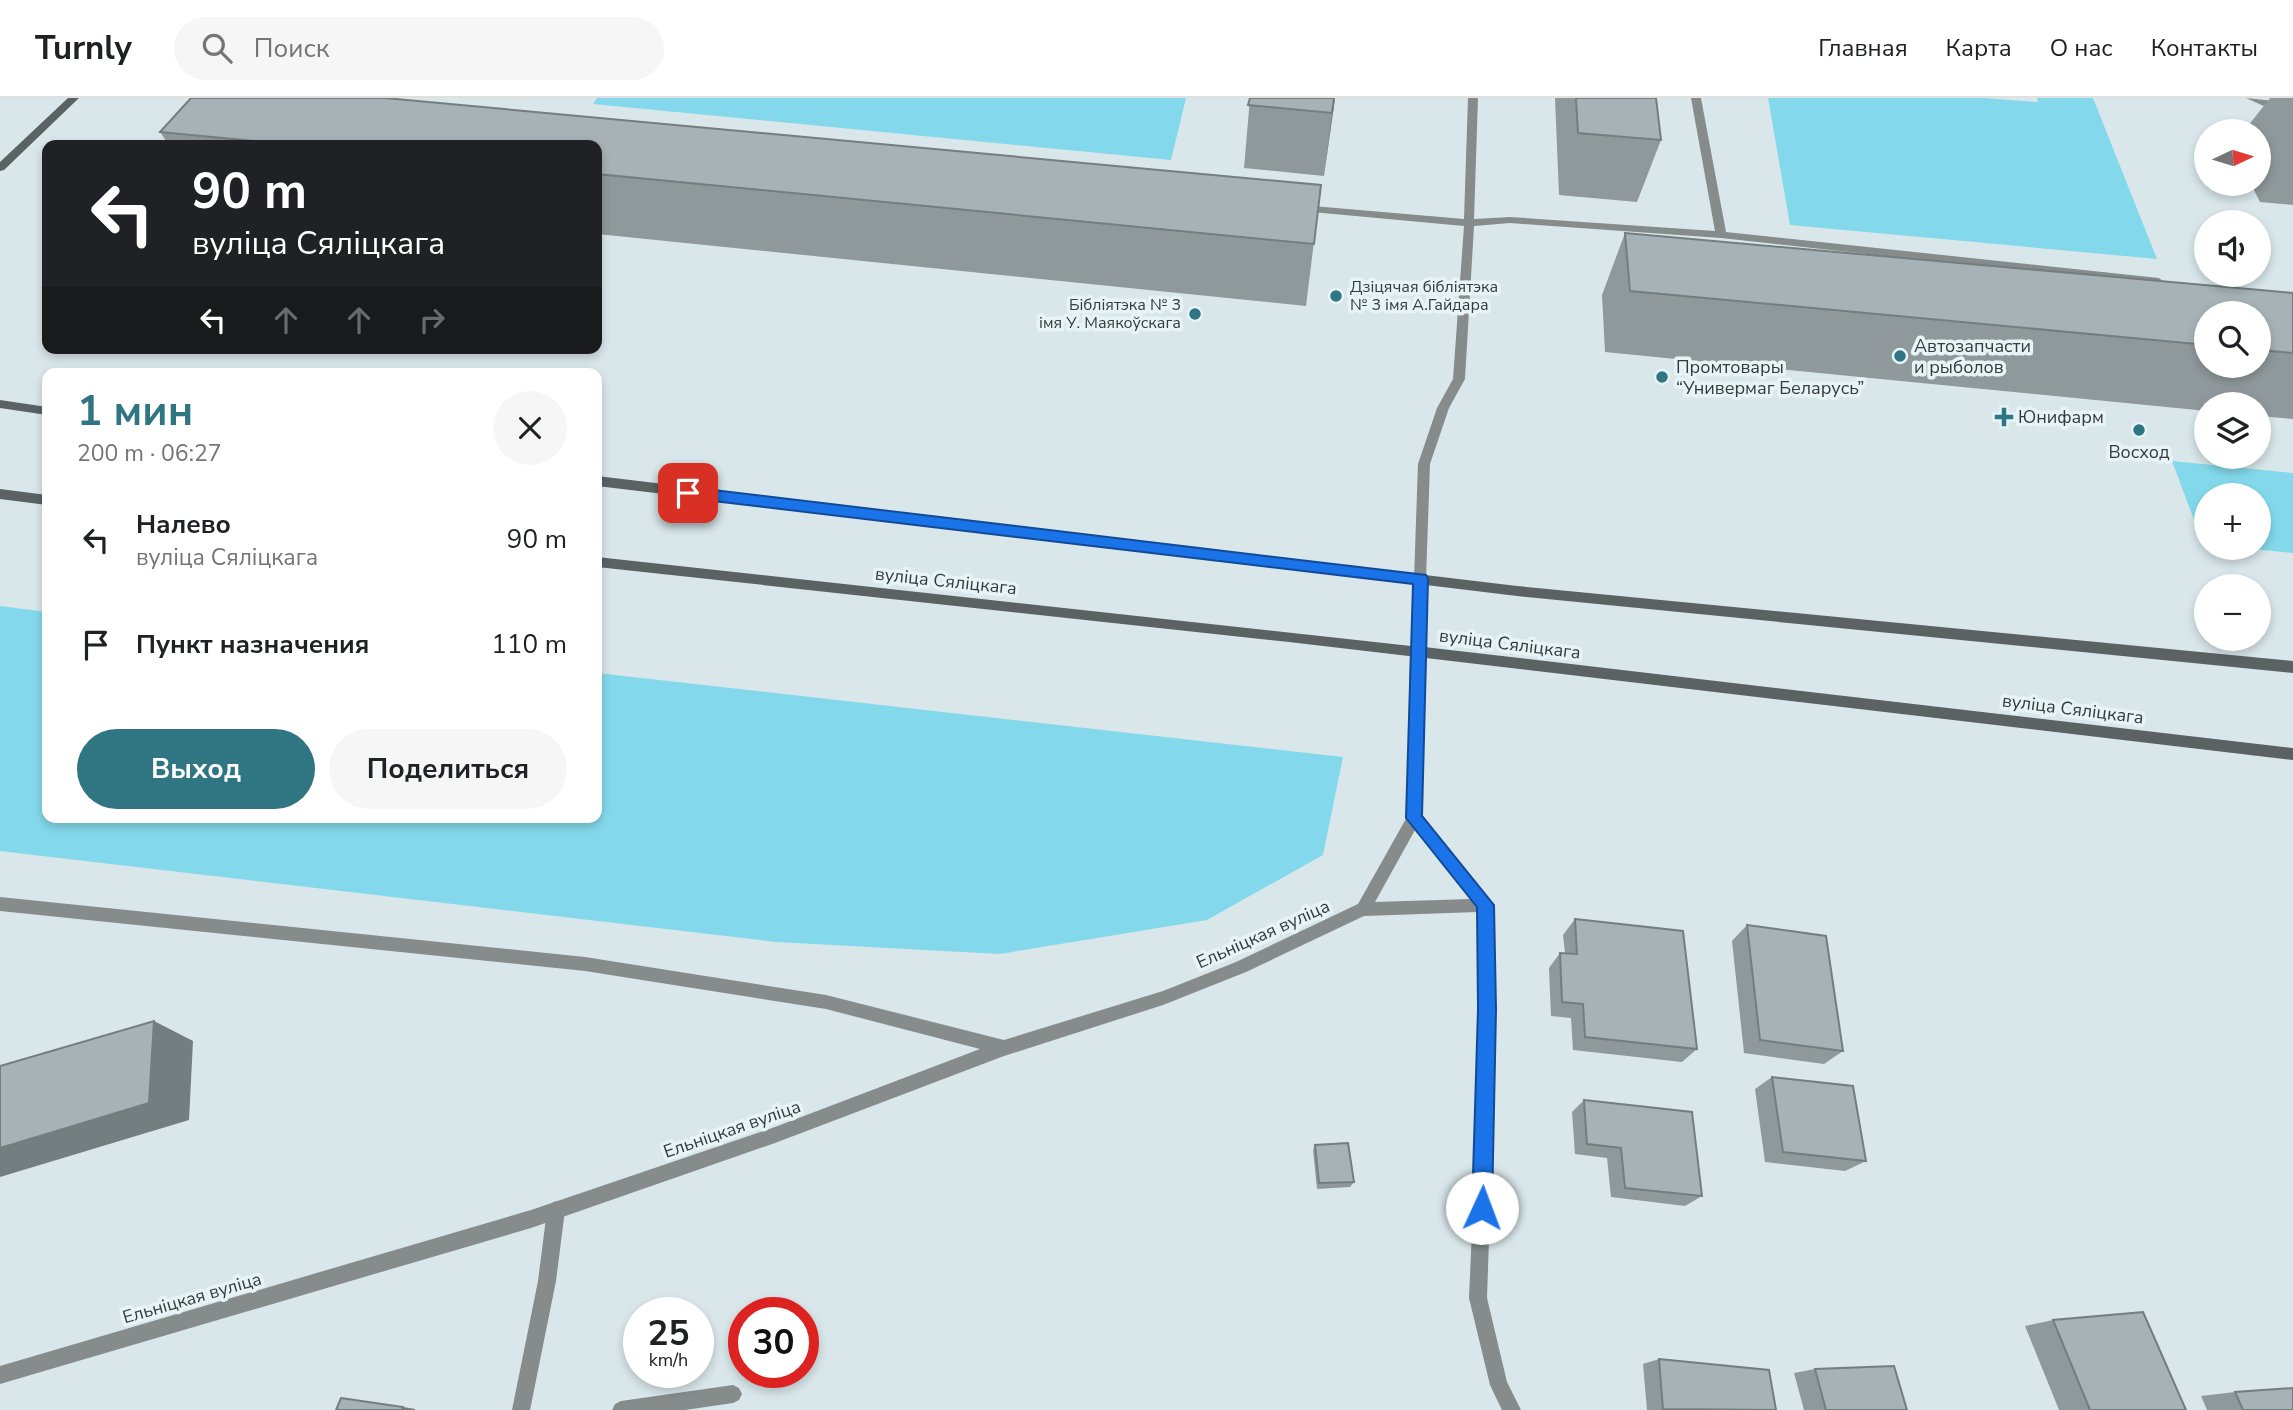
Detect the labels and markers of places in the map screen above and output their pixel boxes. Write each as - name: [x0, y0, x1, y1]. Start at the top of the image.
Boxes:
- place label: Дзіцячая бібліятэка № 3 імя А.Гайдара: [1350, 276, 1498, 316]
- marker: Дзіцячая бібліятэка № 3 імя А.Гайдара: [1328, 288, 1344, 304]
- place label: Бібліятэка № 3 імя У. Маякоўскага: [1039, 294, 1181, 334]
- marker: Бібліятэка № 3 імя У. Маякоўскага: [1187, 306, 1203, 322]
- place label: Автозапчасти и рыболов: [1914, 334, 2031, 379]
- marker: Автозапчасти и рыболов: [1892, 348, 1908, 364]
- place label: Промтовары “Универмаг Беларусь”: [1676, 355, 1864, 400]
- marker: Промтовары “Универмаг Беларусь”: [1654, 369, 1670, 385]
- place label: Юнифарм: [2018, 405, 2104, 429]
- marker: Юнифарм: [1996, 409, 2012, 425]
- marker: Восход: [2131, 422, 2147, 438]
- place label: Восход: [2108, 440, 2170, 464]
- pin: [658, 463, 718, 523]

